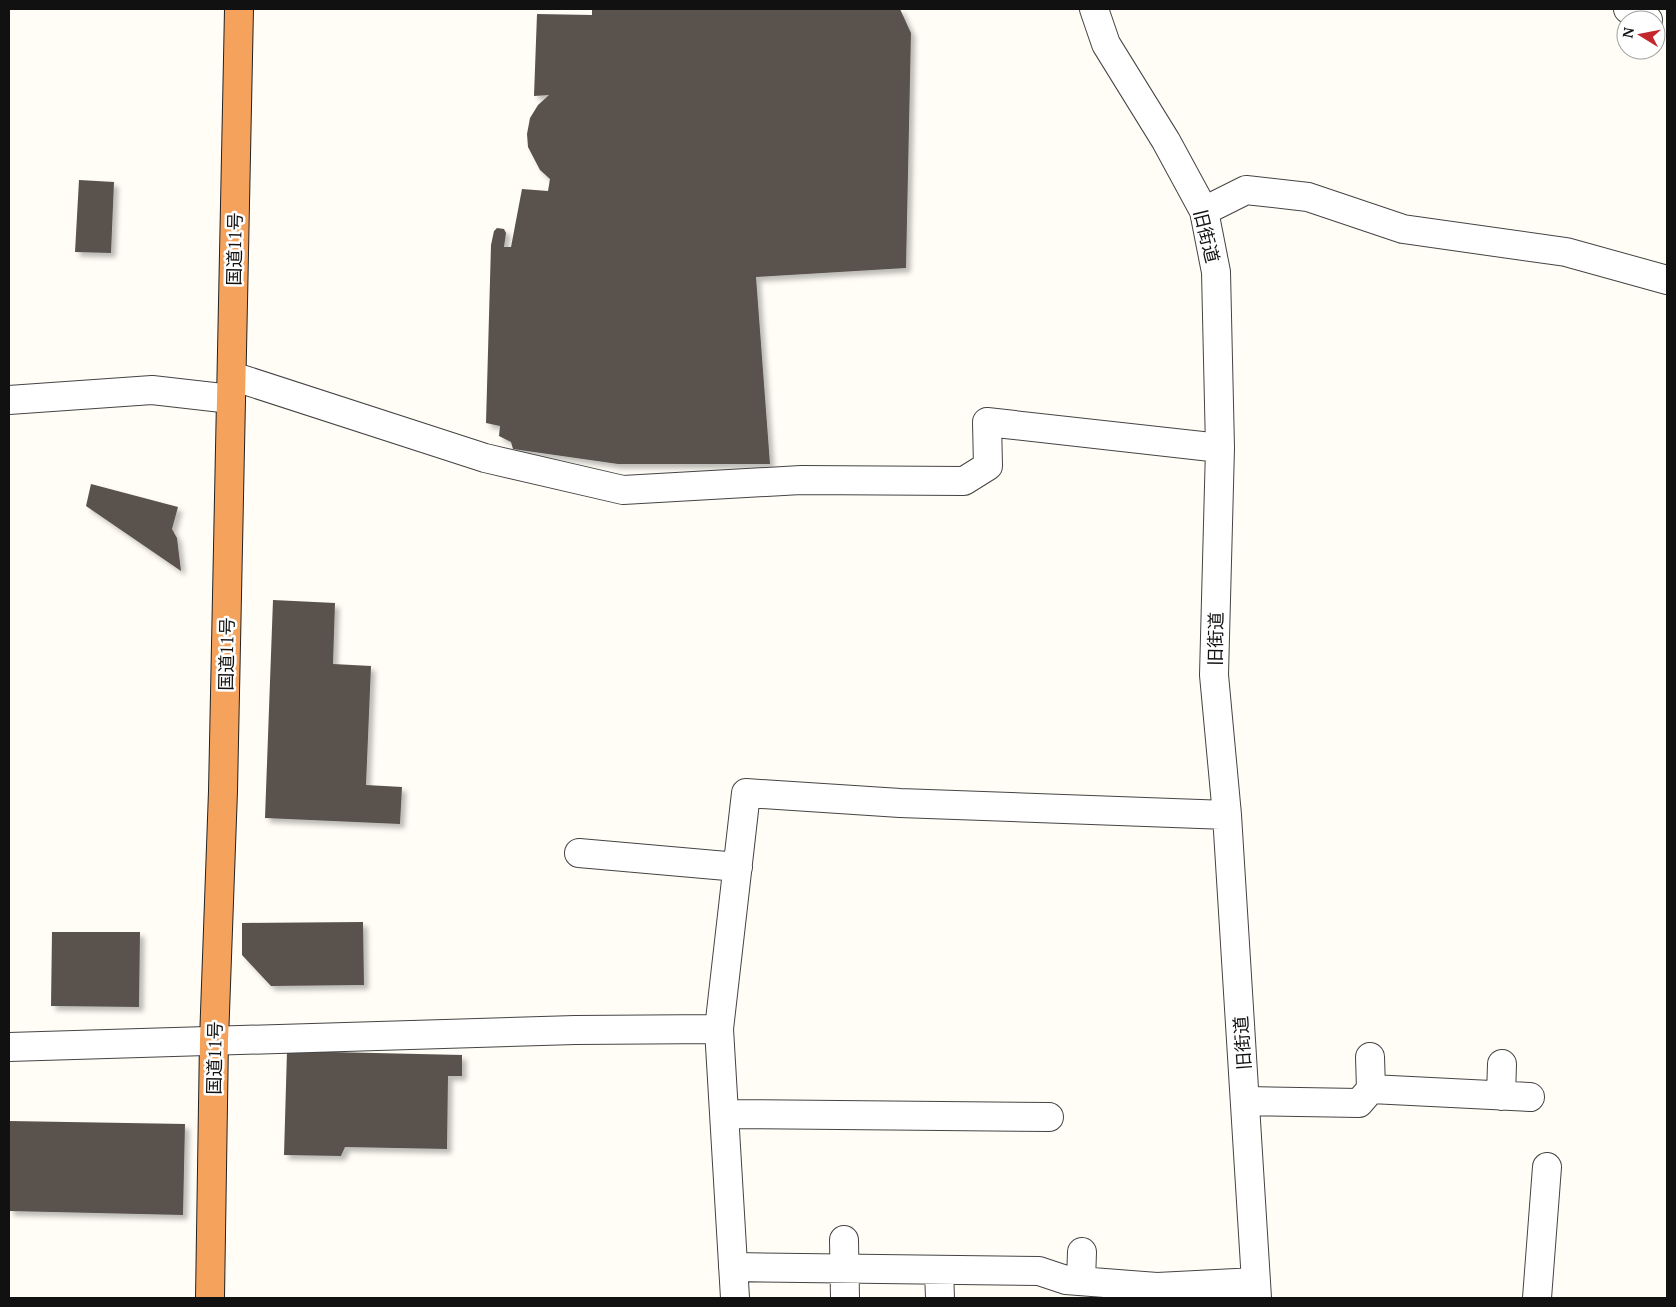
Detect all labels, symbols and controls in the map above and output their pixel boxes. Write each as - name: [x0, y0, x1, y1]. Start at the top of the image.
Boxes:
- north arrow: [1616, 10, 1666, 60]
- text: N: [1617, 25, 1638, 40]
- street label: 旧街道: [1189, 207, 1225, 265]
- street label: 国道11号: [221, 212, 247, 286]
- street label: 旧街道: [1203, 612, 1227, 666]
- street label: 国道11号: [213, 617, 239, 691]
- street label: 旧街道: [1228, 1015, 1256, 1071]
- street label: 国道11号: [201, 1021, 227, 1095]

